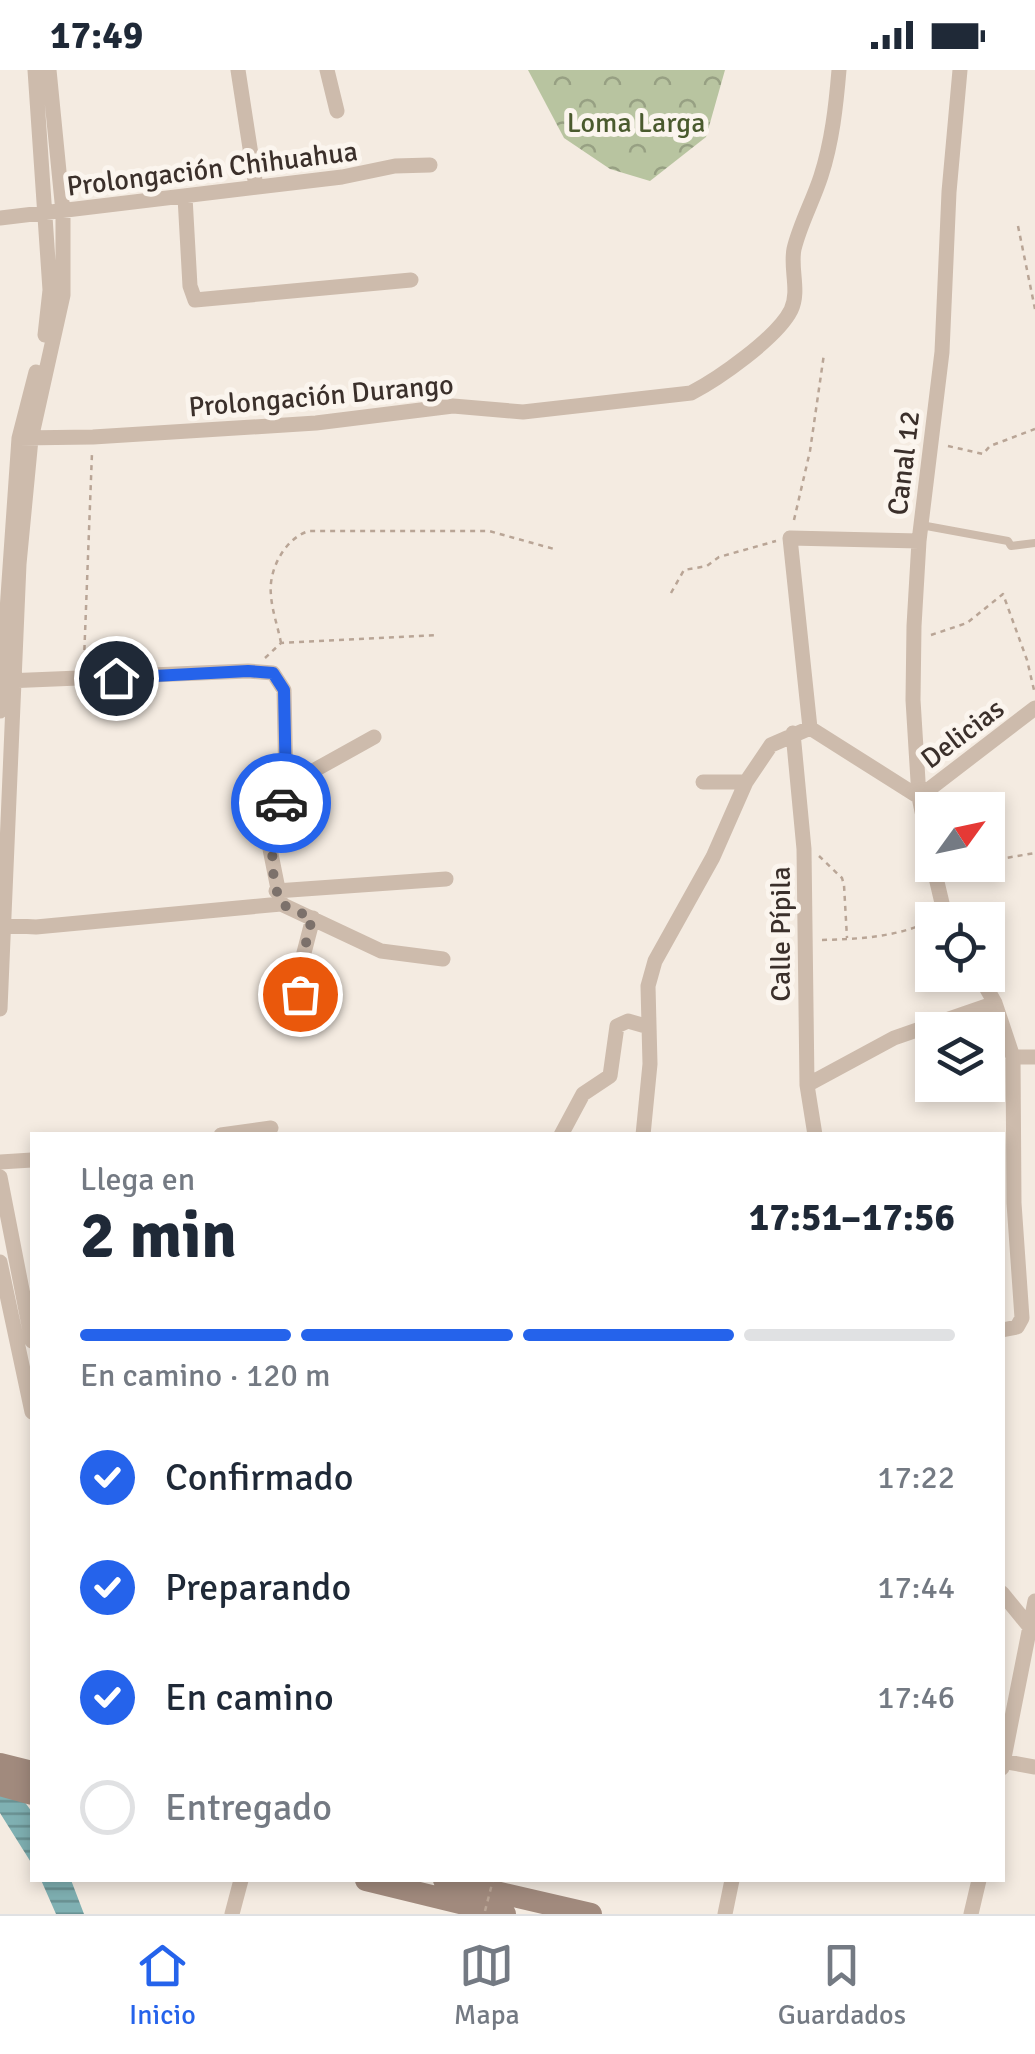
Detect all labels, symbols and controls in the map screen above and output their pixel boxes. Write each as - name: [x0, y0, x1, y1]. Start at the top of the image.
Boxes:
- text: 17:49: [50, 12, 143, 59]
- park label: Loma Larga: [567, 106, 705, 140]
- street label: Prolongación Chihuahua: [65, 134, 359, 204]
- street label: Prolongación Durango: [187, 367, 455, 425]
- street label: Canal 12: [881, 409, 927, 517]
- pin: [74, 636, 159, 721]
- icon: home: [89, 651, 144, 706]
- street label: Delicias: [914, 692, 1011, 776]
- courier: [231, 753, 331, 853]
- icon: car: [254, 776, 309, 831]
- north arrow: [915, 792, 1005, 882]
- map controls: [915, 792, 1005, 1102]
- street label: Calle Pípila: [764, 866, 798, 1002]
- button: locate: [915, 902, 1005, 992]
- pin: [258, 952, 343, 1037]
- icon: bag: [273, 967, 328, 1022]
- button: layers: [915, 1012, 1005, 1102]
- text: Llega en: [80, 1160, 195, 1199]
- text: 17:51–17:56: [749, 1194, 955, 1241]
- text: 2 min: [80, 1196, 237, 1276]
- text: En camino · 120 m: [80, 1356, 330, 1395]
- icon: check: [80, 1450, 135, 1505]
- text: Confirmado: [165, 1454, 354, 1501]
- text: 17:22: [877, 1458, 955, 1497]
- icon: check: [80, 1560, 135, 1615]
- text: Preparando: [165, 1564, 351, 1611]
- text: 17:44: [877, 1568, 955, 1607]
- icon: check: [80, 1670, 135, 1725]
- text: En camino: [165, 1674, 334, 1721]
- text: 17:46: [877, 1678, 955, 1717]
- text: Entregado: [165, 1784, 332, 1831]
- tab: Inicio: [129, 1938, 196, 2032]
- tab: Mapa: [454, 1938, 520, 2032]
- tab: Guardados: [778, 1938, 906, 2032]

